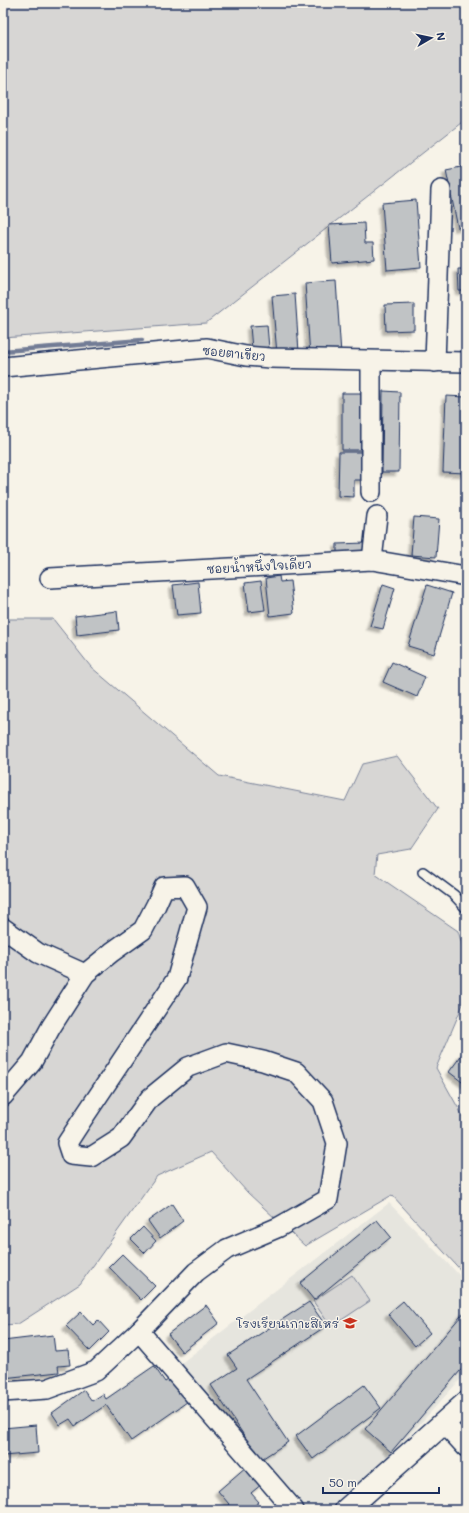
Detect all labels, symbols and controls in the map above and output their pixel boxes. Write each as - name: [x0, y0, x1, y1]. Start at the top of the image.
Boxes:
- north arrow: [411, 18, 451, 58]
- text: N: [433, 31, 449, 42]
- street label: ซอยตาเขียว: [201, 342, 267, 364]
- street label: ซอยน้ำหนึ่งใจเดียว: [206, 553, 312, 577]
- place label: โรงเรียนเกาะสิเหร่: [235, 1315, 339, 1331]
- school or university icon: โรงเรียนเกาะสิเหร่: [342, 1315, 358, 1331]
- scale bar: [323, 1469, 439, 1495]
- text: 50 m: [329, 1474, 357, 1490]

